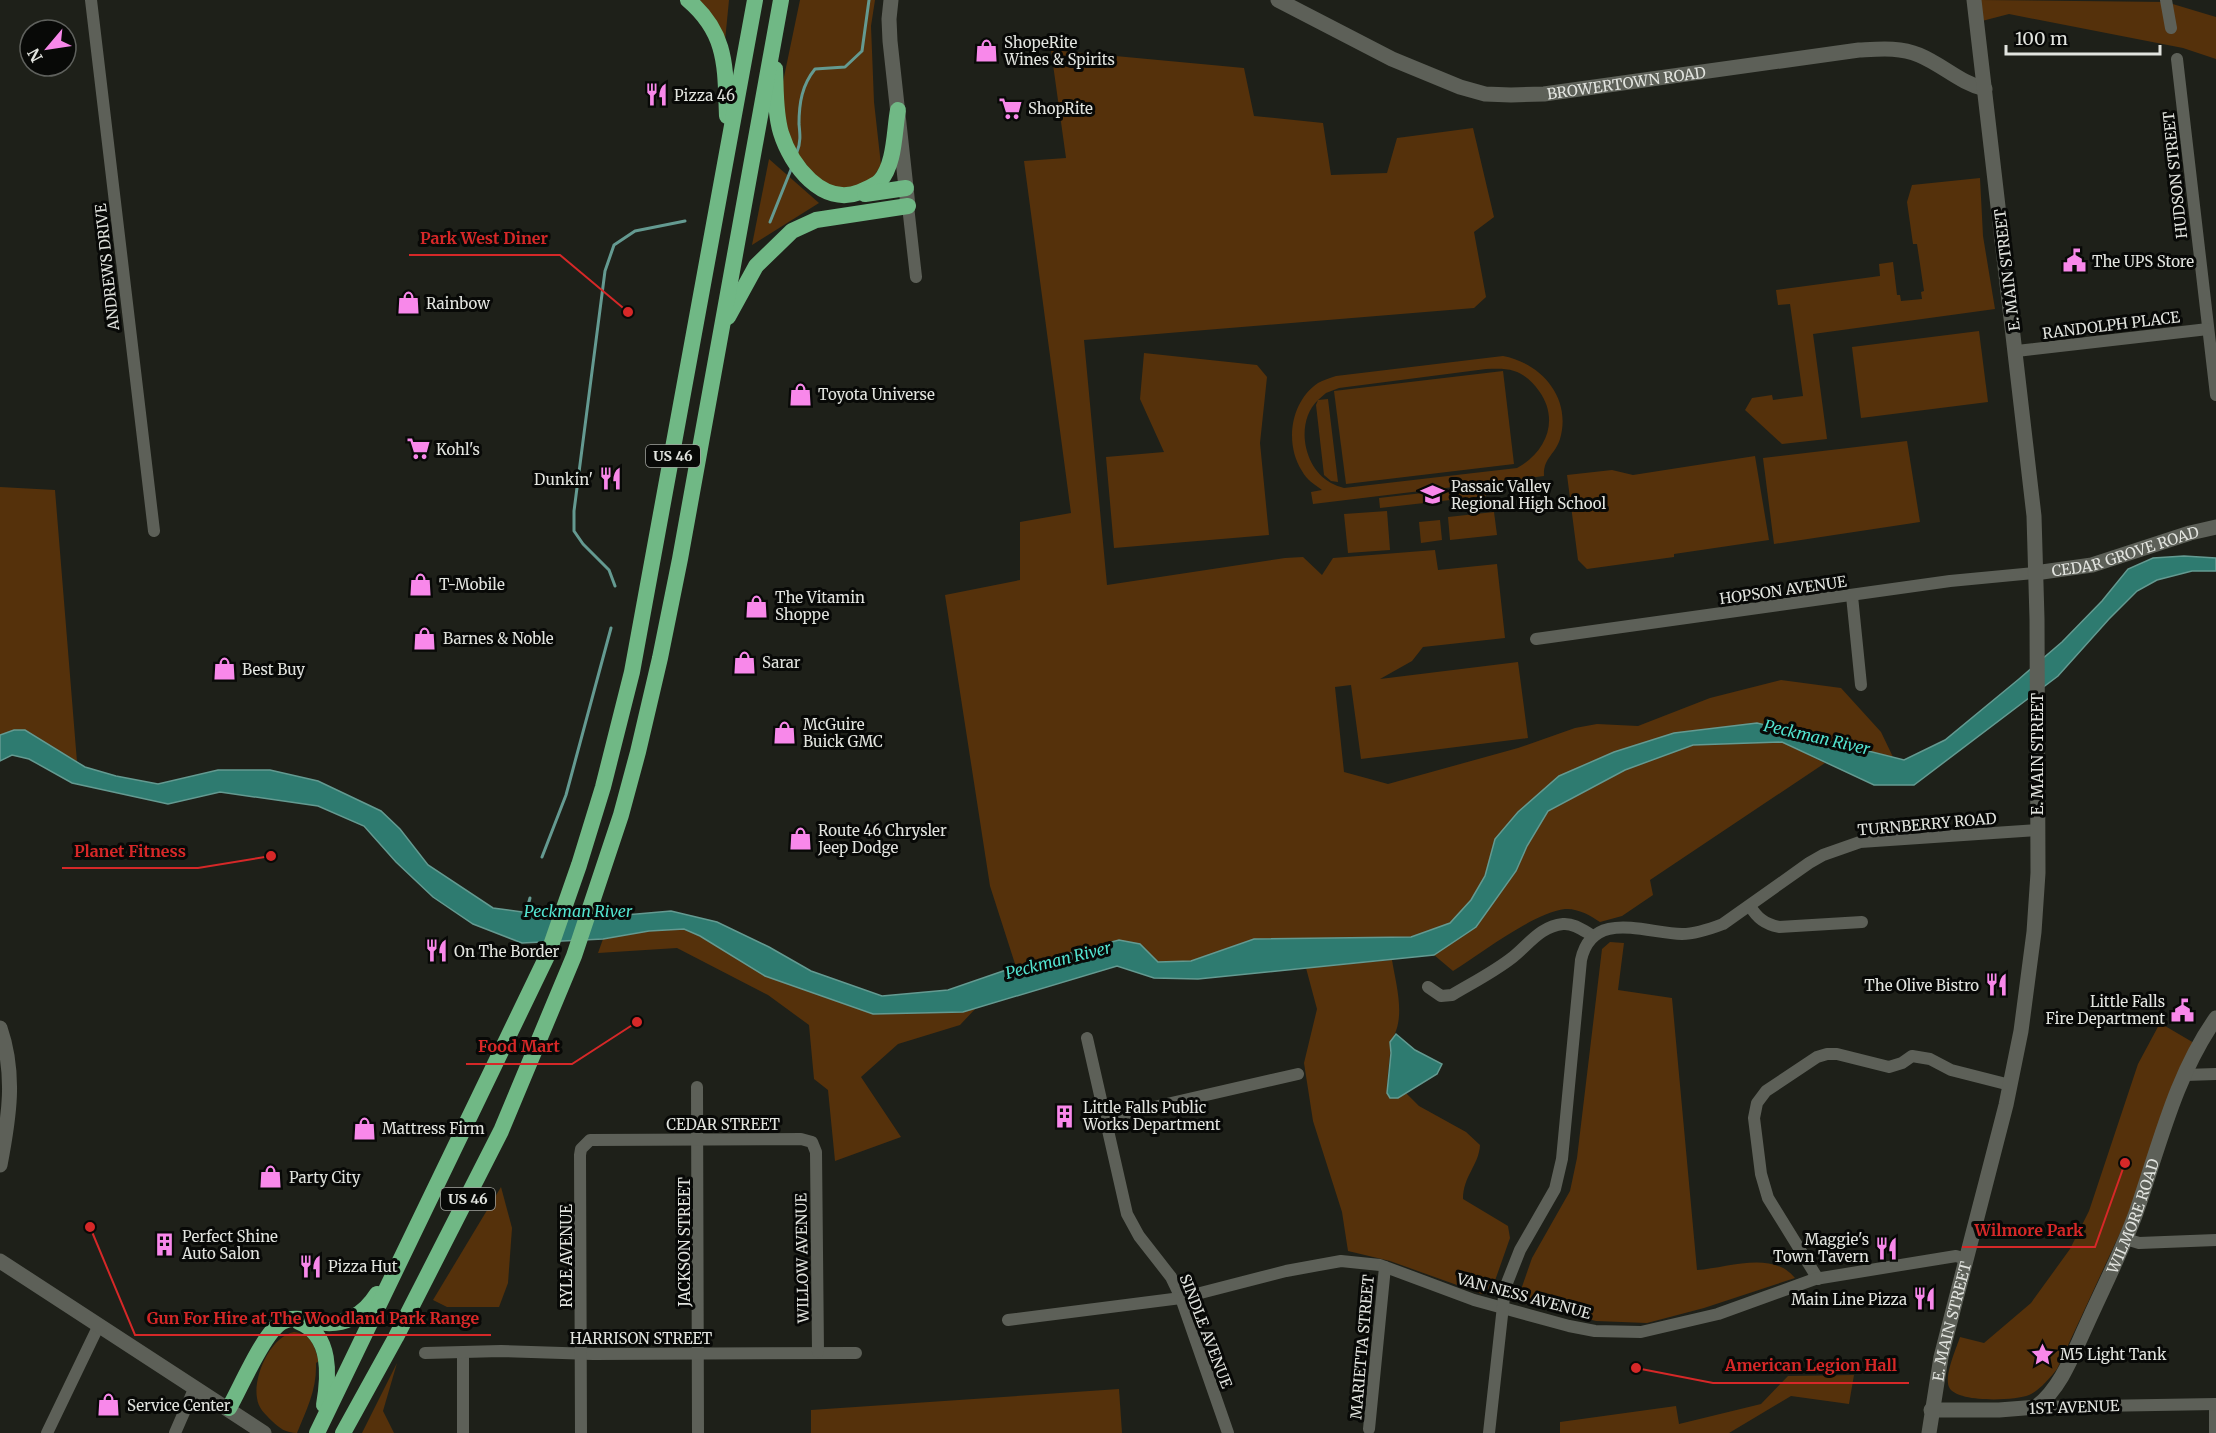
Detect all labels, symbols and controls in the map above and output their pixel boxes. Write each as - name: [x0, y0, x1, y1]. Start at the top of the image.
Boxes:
- north arrow: [18, 18, 78, 78]
- scale bar: [2006, 18, 2160, 56]
- text: 100 m: [2015, 27, 2068, 50]
- place label: ShopeRite Wines & Spirits: [1003, 33, 1115, 69]
- shop icon: ShopeRite Wines & Spirits: [973, 38, 999, 64]
- text: N: [23, 45, 47, 66]
- street label: BROWERTOWN ROAD: [1546, 62, 1707, 103]
- restaurant icon: Pizza 46: [643, 82, 669, 108]
- place label: Pizza 46: [674, 86, 735, 105]
- supermarket icon: ShopRite: [997, 95, 1023, 121]
- place label: ShopRite: [1028, 99, 1093, 118]
- street label: HUDSON STREET: [2159, 110, 2191, 240]
- street label: ANDREWS DRIVE: [91, 202, 123, 332]
- street label: E. MAIN STREET: [1990, 207, 2024, 332]
- callout: Park West Diner: [409, 221, 560, 255]
- text: Park West Diner: [420, 228, 548, 248]
- public building icon: The UPS Store: [2061, 248, 2087, 274]
- place label: The UPS Store: [2092, 252, 2194, 271]
- shop icon: Rainbow: [395, 290, 421, 316]
- place label: Rainbow: [426, 294, 490, 313]
- street label: RANDOLPH PLACE: [2041, 307, 2181, 343]
- shop icon: Toyota Universe: [787, 381, 813, 407]
- place label: Toyota Universe: [818, 385, 935, 404]
- supermarket icon: Kohl's: [405, 436, 431, 462]
- place label: Kohl's: [436, 440, 480, 459]
- road number: US 46: [646, 445, 700, 467]
- restaurant icon: Dunkin': [598, 466, 624, 492]
- place label: Dunkin': [534, 470, 593, 489]
- place label: Passaic Valley Regional High School: [1451, 477, 1606, 513]
- school or university icon: Passaic Valley Regional High School: [1420, 482, 1446, 508]
- street label: CEDAR GROVE ROAD: [2050, 522, 2200, 580]
- shop icon: T-Mobile: [408, 571, 434, 597]
- street label: HOPSON AVENUE: [1718, 572, 1848, 608]
- place label: T-Mobile: [439, 575, 505, 594]
- place label: The Vitamin Shoppe: [775, 588, 865, 624]
- shop icon: The Vitamin Shoppe: [744, 593, 770, 619]
- shop icon: Barnes & Noble: [412, 625, 438, 651]
- place label: Barnes & Noble: [443, 629, 554, 648]
- shop icon: Sarar: [731, 649, 757, 675]
- place label: Sarar: [762, 653, 801, 672]
- shop icon: Best Buy: [211, 656, 237, 682]
- place label: Best Buy: [242, 660, 305, 679]
- street label: E. MAIN STREET: [2028, 692, 2047, 815]
- place label: McGuire Buick GMC: [803, 715, 883, 751]
- water label: Peckman River: [1762, 715, 1873, 759]
- shop icon: McGuire Buick GMC: [772, 720, 798, 746]
- street label: TURNBERRY ROAD: [1857, 808, 1997, 840]
- place label: Route 46 Chrysler Jeep Dodge: [817, 821, 947, 857]
- shop icon: Route 46 Chrysler Jeep Dodge: [787, 826, 813, 852]
- callout: Planet Fitness: [62, 834, 198, 868]
- text: Planet Fitness: [74, 841, 186, 861]
- water label: Peckman River: [524, 901, 633, 921]
- water label: Peckman River: [1003, 937, 1113, 983]
- restaurant icon: On The Border: [423, 938, 449, 964]
- place label: On The Border: [454, 942, 560, 961]
- restaurant icon: The Olive Bistro: [1984, 972, 2010, 998]
- place label: The Olive Bistro: [1864, 976, 1979, 995]
- place label: Little Falls Fire Department: [2046, 992, 2165, 1028]
- public building icon: Little Falls Fire Department: [2170, 997, 2196, 1023]
- callout: Food Mart: [466, 1030, 572, 1064]
- text: Food Mart: [478, 1036, 561, 1056]
- place label: Little Falls Public Works Department: [1082, 1098, 1221, 1134]
- building icon: Little Falls Public Works Department: [1052, 1103, 1078, 1129]
- shop icon: Mattress Firm: [351, 1115, 377, 1141]
- street label: CEDAR STREET: [666, 1115, 780, 1134]
- place label: Mattress Firm: [382, 1119, 485, 1138]
- street label: WILMORE ROAD: [2102, 1156, 2163, 1277]
- shop icon: Party City: [258, 1164, 284, 1190]
- place label: Party City: [289, 1168, 361, 1187]
- street label: JACKSON STREET: [675, 1177, 694, 1308]
- road number: US 46: [441, 1188, 495, 1210]
- street label: WILLOW AVENUE: [791, 1192, 813, 1324]
- street label: RYLE AVENUE: [557, 1204, 576, 1308]
- callout: Wilmore Park: [1962, 1213, 2095, 1247]
- text: Wilmore Park: [1974, 1220, 2084, 1240]
- place label: Perfect Shine Auto Salon: [181, 1227, 278, 1263]
- place label: Maggie's Town Tavern: [1773, 1230, 1869, 1266]
- building icon: Perfect Shine Auto Salon: [151, 1232, 177, 1258]
- restaurant icon: Maggie's Town Tavern: [1874, 1235, 1900, 1261]
- restaurant icon: Pizza Hut: [297, 1253, 323, 1279]
- place label: Pizza Hut: [328, 1257, 398, 1276]
- street label: E. MAIN STREET: [1928, 1259, 1975, 1382]
- street label: VAN NESS AVENUE: [1454, 1269, 1594, 1323]
- street label: SINDLE AVENUE: [1176, 1271, 1237, 1391]
- street label: MARIETTA STREET: [1346, 1273, 1378, 1420]
- restaurant icon: Main Line Pizza: [1912, 1286, 1938, 1312]
- place label: Main Line Pizza: [1791, 1290, 1907, 1309]
- callout: Gun For Hire at The Woodland Park Range: [135, 1301, 491, 1335]
- text: Gun For Hire at The Woodland Park Range: [147, 1308, 480, 1328]
- street label: HARRISON STREET: [570, 1329, 713, 1348]
- place icon: M5 Light Tank: [2029, 1341, 2055, 1367]
- place label: M5 Light Tank: [2060, 1345, 2167, 1364]
- callout: American Legion Hall: [1713, 1349, 1909, 1383]
- text: American Legion Hall: [1724, 1355, 1897, 1375]
- shop icon: Service Center: [96, 1392, 122, 1418]
- place label: Service Center: [127, 1396, 231, 1415]
- street label: 1ST AVENUE: [2028, 1396, 2120, 1418]

